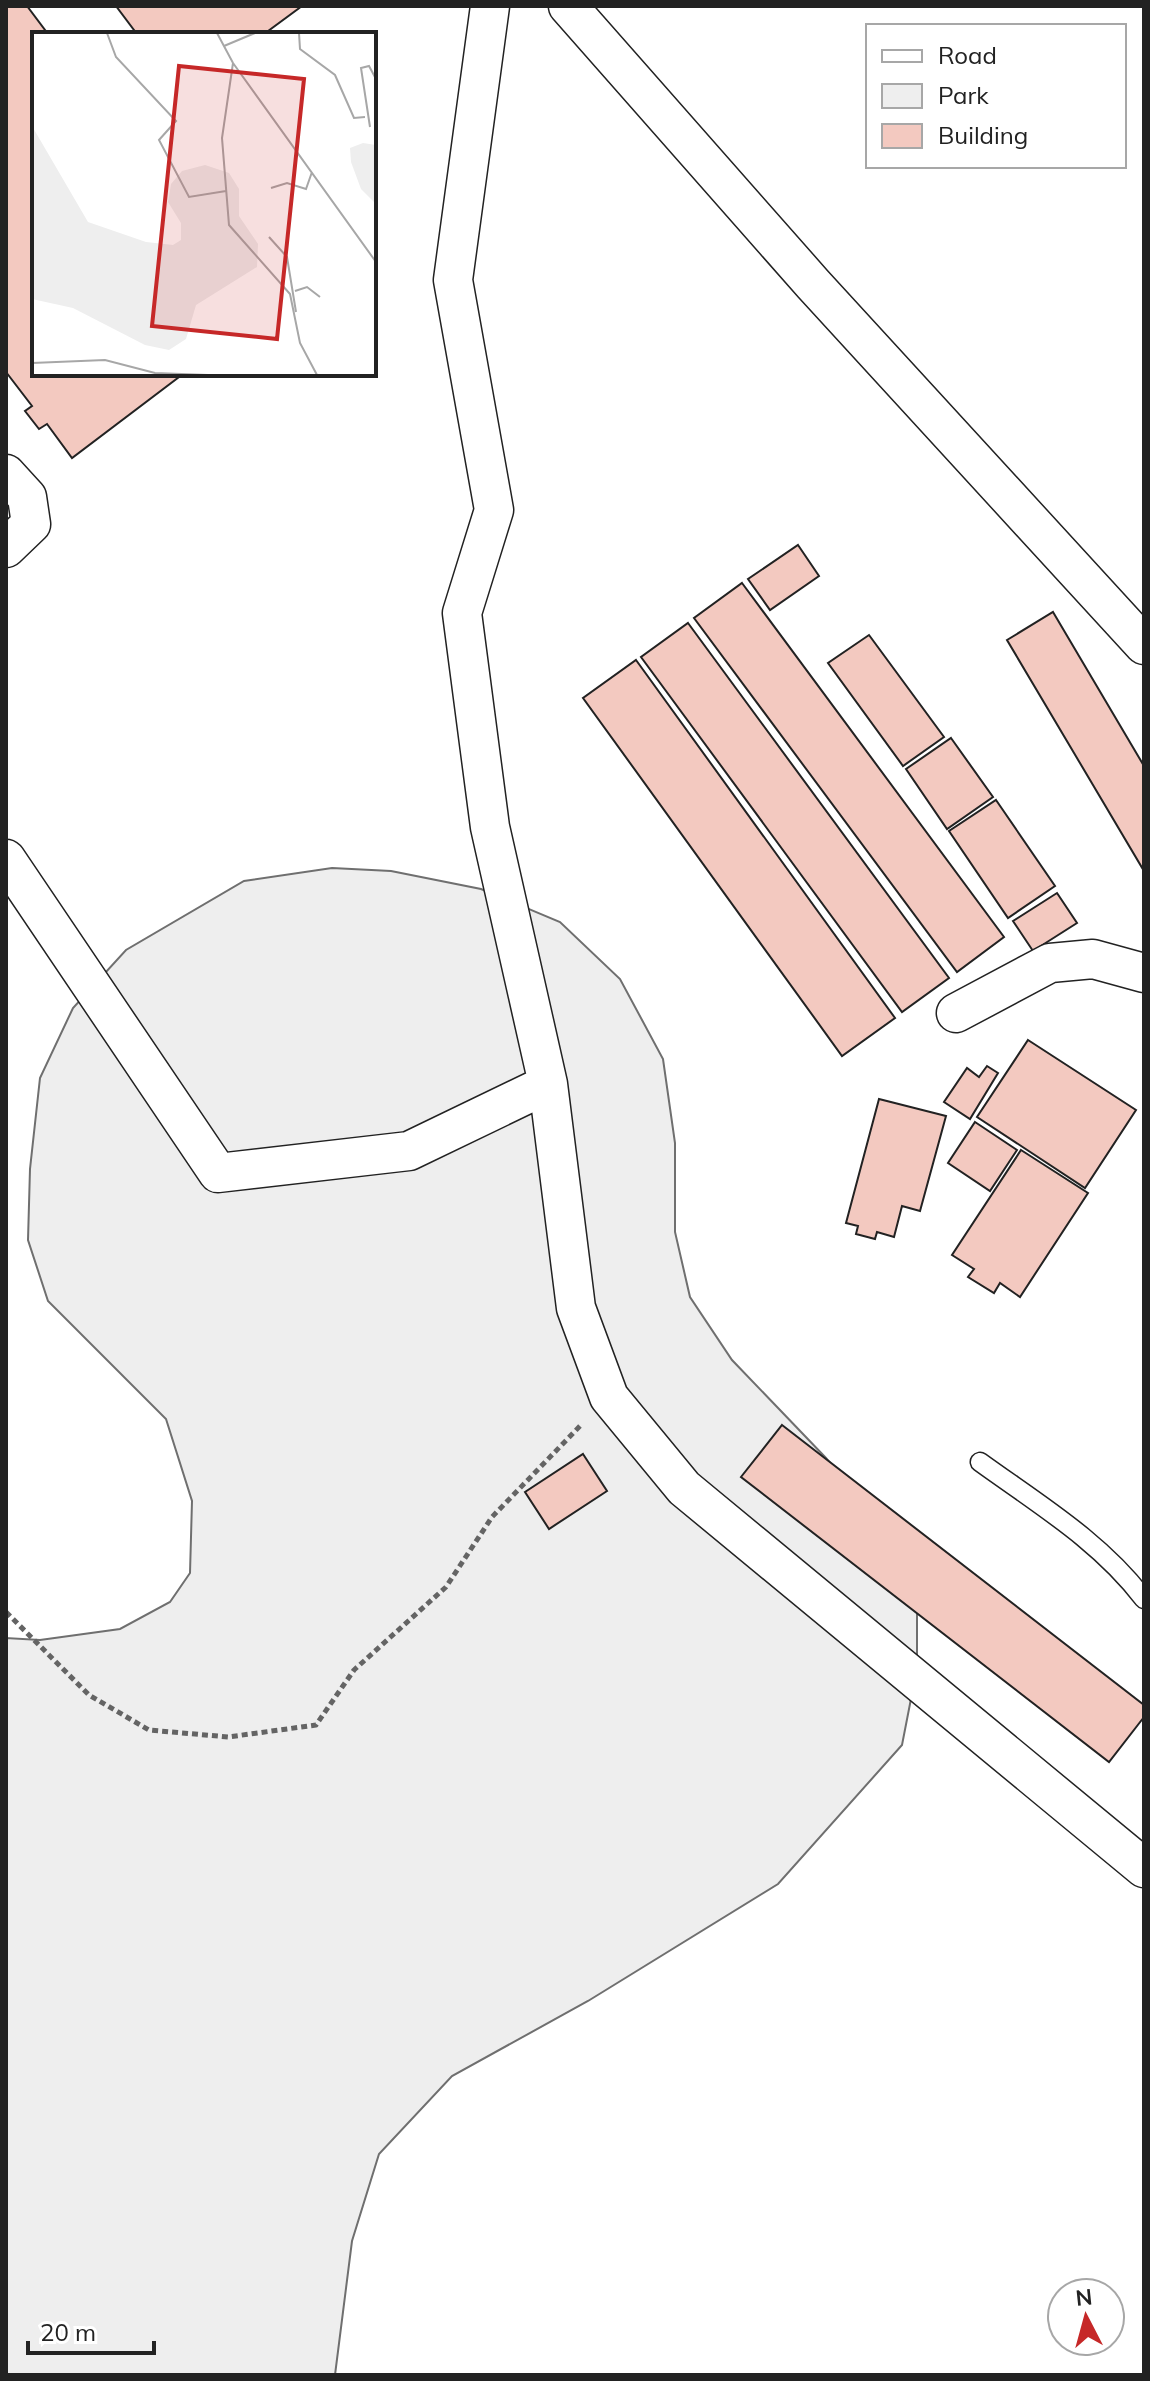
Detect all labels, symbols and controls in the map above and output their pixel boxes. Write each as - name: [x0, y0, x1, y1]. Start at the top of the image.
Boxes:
- legend: [866, 24, 1126, 168]
- inset map: [32, 32, 376, 376]
- text: Road: [938, 40, 997, 70]
- text: Park: [938, 80, 989, 110]
- text: Building: [938, 120, 1028, 150]
- north arrow: [1046, 2277, 1126, 2357]
- text: N: [1074, 2282, 1094, 2312]
- scale bar: [28, 2305, 154, 2355]
- text: 20 m: [40, 2317, 96, 2347]

